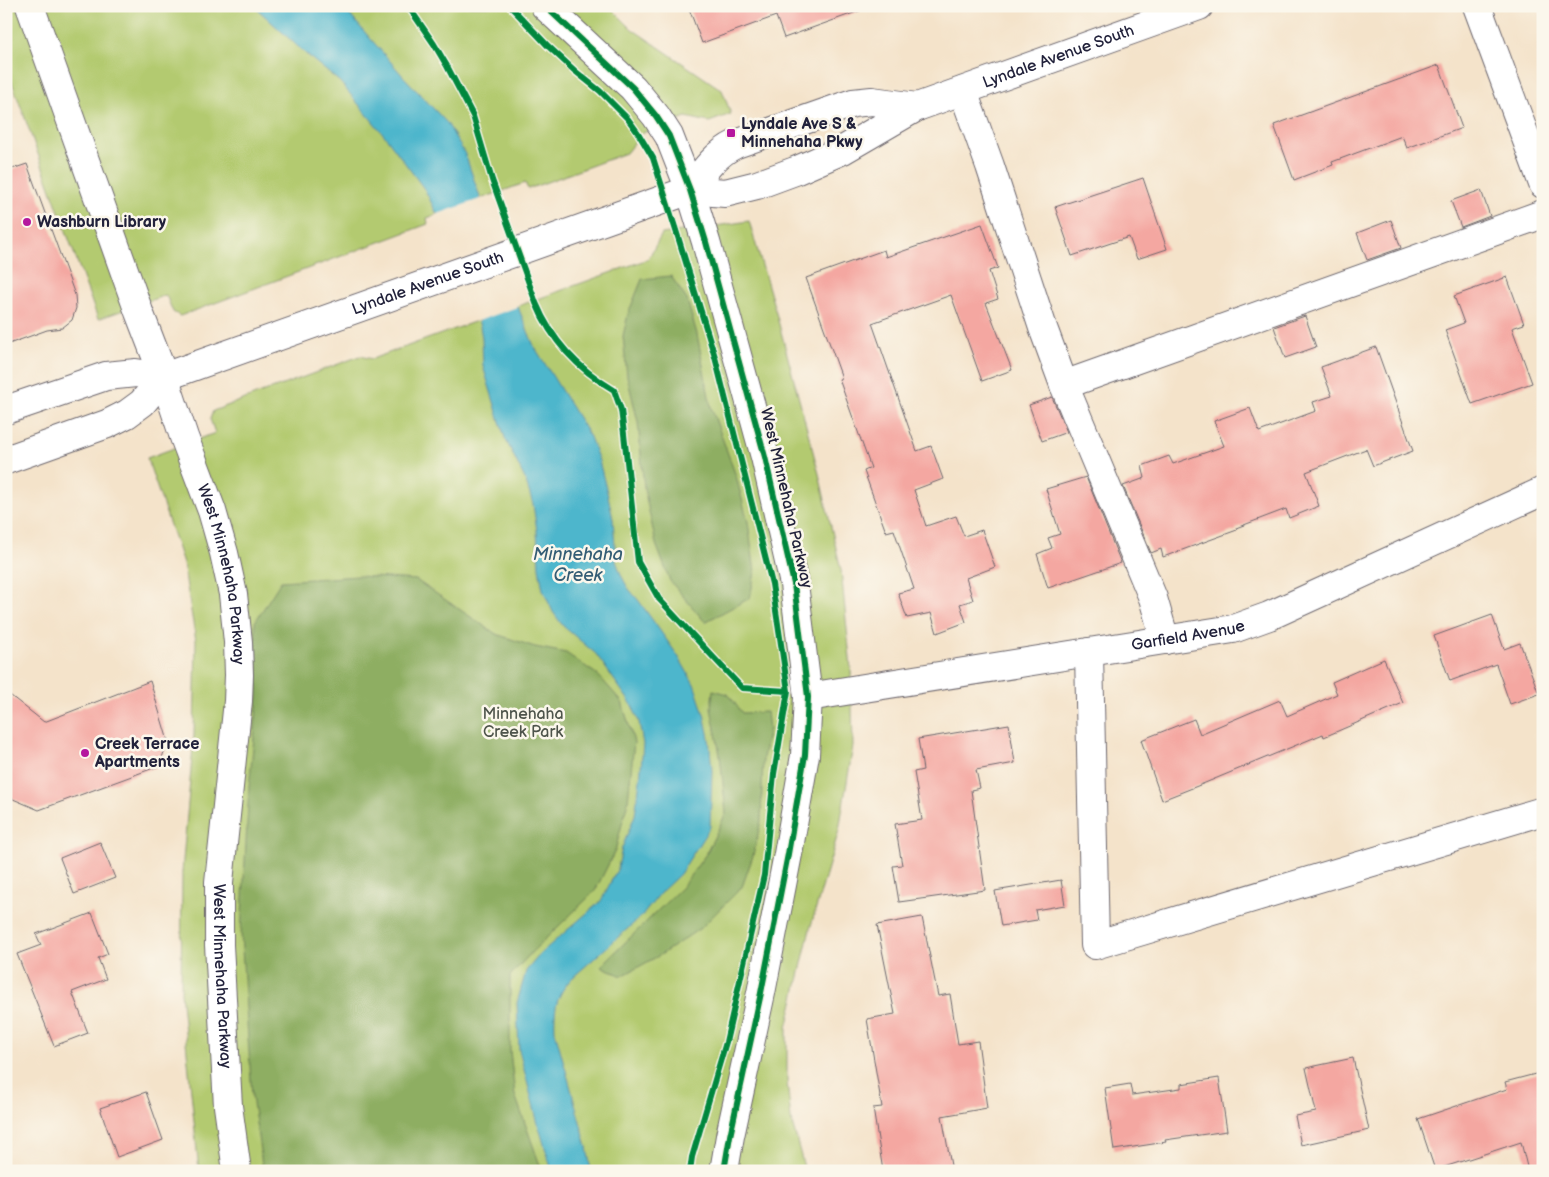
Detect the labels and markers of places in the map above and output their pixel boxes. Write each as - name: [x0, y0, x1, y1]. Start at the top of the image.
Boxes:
- place label: Lyndale Ave S & Minnehaha Pkwy: [741, 115, 863, 152]
- marker: Lyndale Ave S & Minnehaha Pkwy: [725, 127, 737, 139]
- place label: Washburn Library: [37, 213, 167, 232]
- marker: Washburn Library: [21, 216, 33, 228]
- place label: Creek Terrace Apartments: [94, 735, 200, 772]
- marker: Creek Terrace Apartments: [79, 747, 91, 759]

